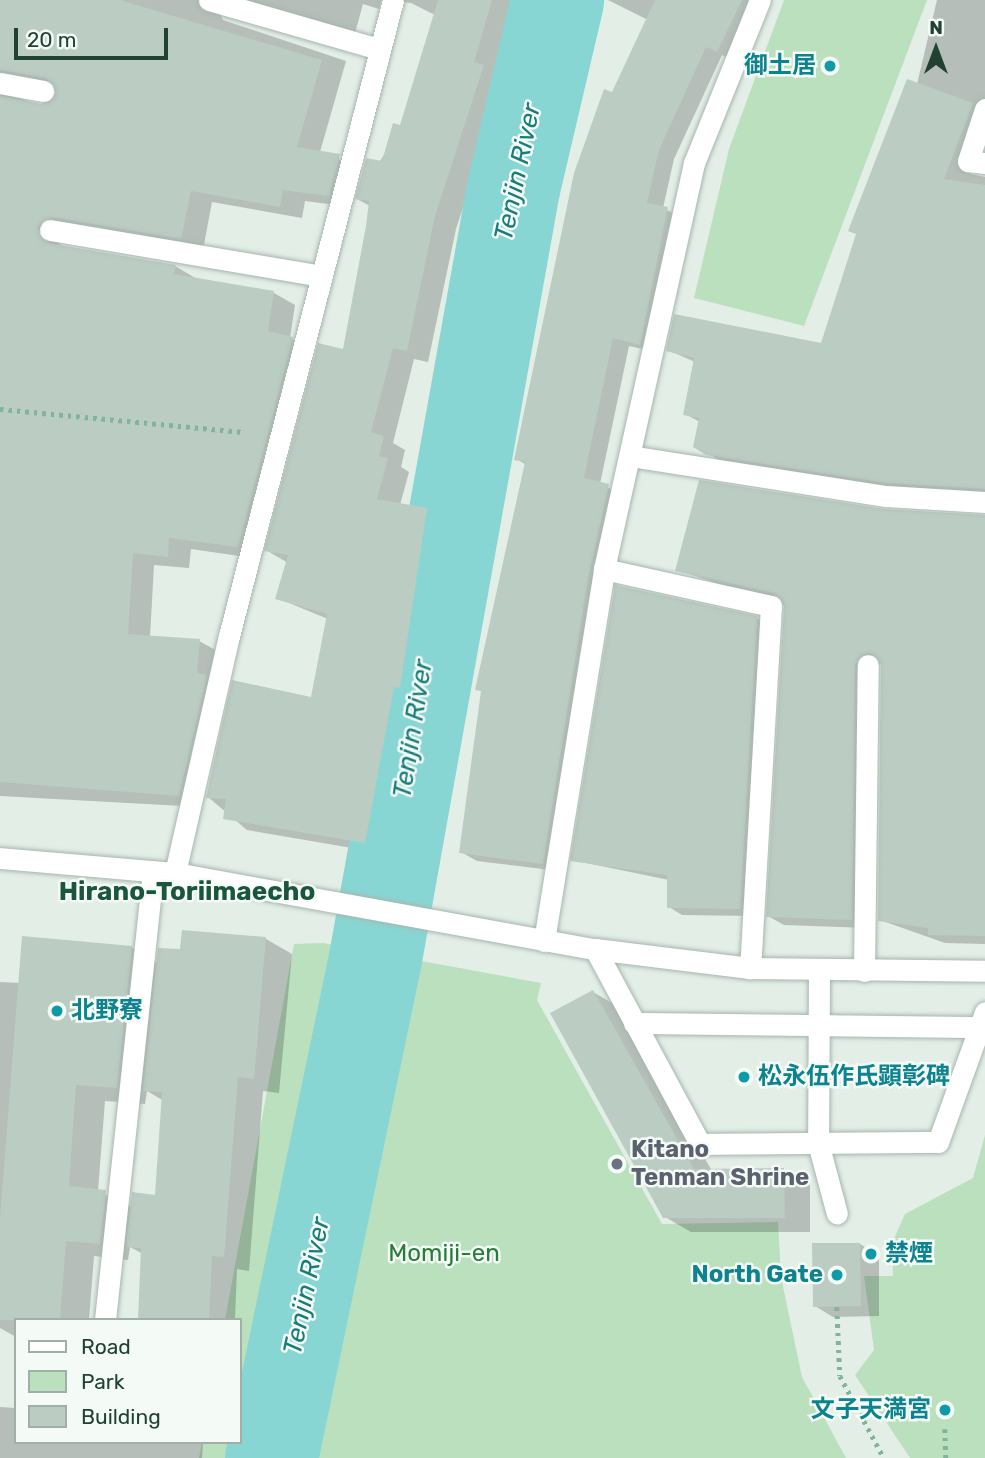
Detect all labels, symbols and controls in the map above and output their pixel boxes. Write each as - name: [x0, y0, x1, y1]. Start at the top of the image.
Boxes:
- scale bar: [18, 14, 172, 58]
- north arrow: [901, 14, 971, 84]
- text: N: [929, 16, 943, 39]
- text: 20 m: [27, 27, 76, 52]
- place label: 御土居: [744, 52, 816, 80]
- marker: 御土居: [822, 58, 838, 74]
- water label: Tenjin River: [488, 100, 548, 244]
- water label: Tenjin River: [387, 657, 439, 801]
- district label: Hirano-Toriimaecho: [59, 876, 315, 908]
- place label: 北野寮: [71, 997, 143, 1025]
- marker: 北野寮: [49, 1003, 65, 1019]
- place label: 松永伍作氏顕彰碑: [758, 1063, 950, 1091]
- marker: 松永伍作氏顕彰碑: [736, 1069, 752, 1085]
- place label: Kitano Tenman Shrine: [631, 1136, 809, 1192]
- marker: Kitano Tenman Shrine: [609, 1156, 625, 1172]
- water label: Tenjin River: [277, 1214, 337, 1358]
- park label: Momiji-en: [388, 1240, 500, 1268]
- place label: 禁煙: [885, 1240, 933, 1268]
- marker: 禁煙: [863, 1246, 879, 1262]
- place label: North Gate: [691, 1261, 823, 1289]
- marker: North Gate: [829, 1267, 845, 1283]
- legend: [14, 1318, 242, 1444]
- text: Road: [81, 1334, 131, 1359]
- text: Park: [81, 1369, 125, 1394]
- place label: 文子天満宮: [811, 1396, 931, 1424]
- marker: 文子天満宮: [937, 1402, 953, 1418]
- text: Building: [81, 1404, 161, 1429]

